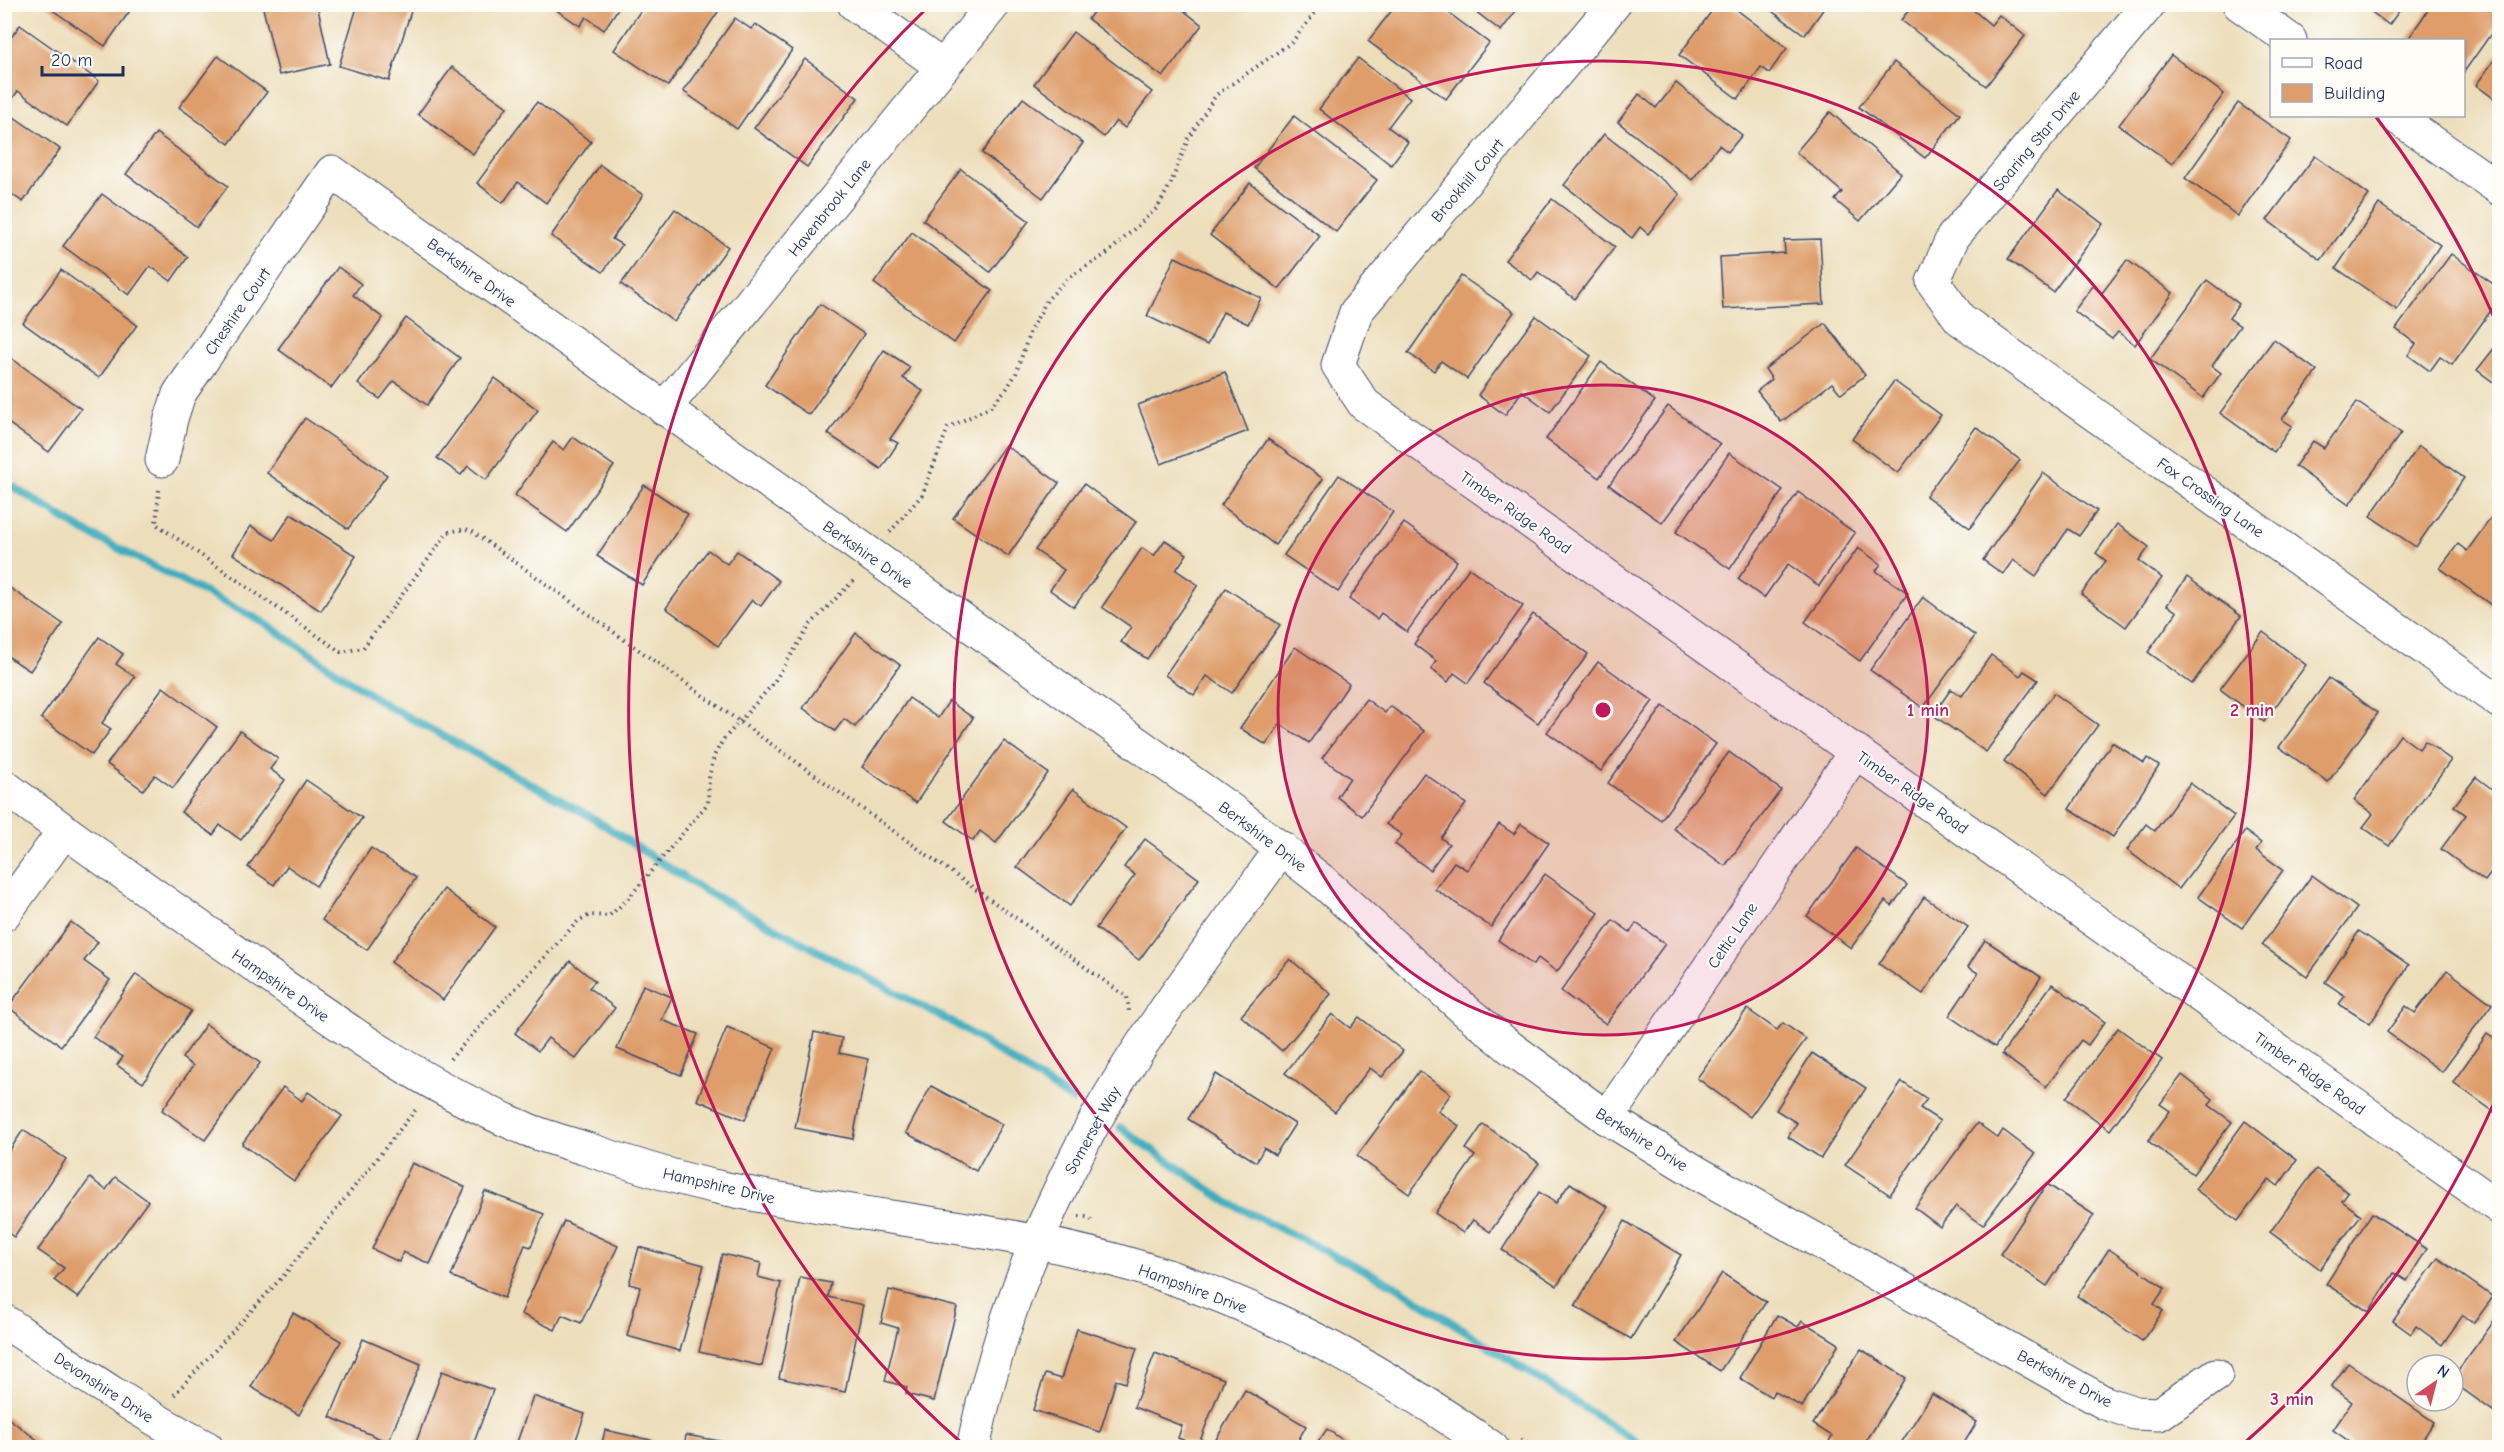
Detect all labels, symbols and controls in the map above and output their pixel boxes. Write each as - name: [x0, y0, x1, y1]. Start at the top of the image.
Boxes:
- scale bar: [42, 39, 123, 77]
- legend: [2270, 39, 2465, 117]
- text: 20 m: [51, 50, 92, 71]
- text: Road: [2324, 53, 2363, 74]
- text: Building: [2324, 83, 2386, 104]
- street label: Soaring Star Drive: [1990, 87, 2084, 195]
- street label: Brookhill Court: [1428, 135, 1508, 226]
- street label: Havenbrook Lane: [785, 155, 875, 260]
- street label: Berkshire Drive: [424, 235, 519, 311]
- street label: Cheshire Court: [201, 264, 275, 359]
- street label: Fox Crossing Lane: [2154, 454, 2267, 541]
- street label: Timber Ridge Road: [1456, 468, 1574, 558]
- street label: Berkshire Drive: [819, 517, 915, 592]
- centre of rings: [1593, 700, 1613, 720]
- text: 1 min: [1907, 700, 1949, 721]
- text: 2 min: [2230, 700, 2274, 721]
- street label: Timber Ridge Road: [1853, 748, 1971, 838]
- street label: Berkshire Drive: [1215, 798, 1310, 876]
- street label: Celtic Lane: [1704, 899, 1761, 972]
- street label: Hampshire Drive: [229, 946, 332, 1026]
- street label: Timber Ridge Road: [2250, 1029, 2368, 1119]
- street label: Somerset Way: [1061, 1083, 1125, 1178]
- street label: Berkshire Drive: [1592, 1104, 1691, 1175]
- street label: Hampshire Drive: [661, 1164, 776, 1208]
- street label: Hampshire Drive: [1136, 1261, 1249, 1317]
- street label: Berkshire Drive: [2014, 1346, 2115, 1411]
- street label: Devonshire Drive: [51, 1349, 156, 1427]
- north arrow: [2405, 1353, 2465, 1413]
- text: N: [2434, 1361, 2452, 1382]
- text: 3 min: [2270, 1389, 2314, 1410]

